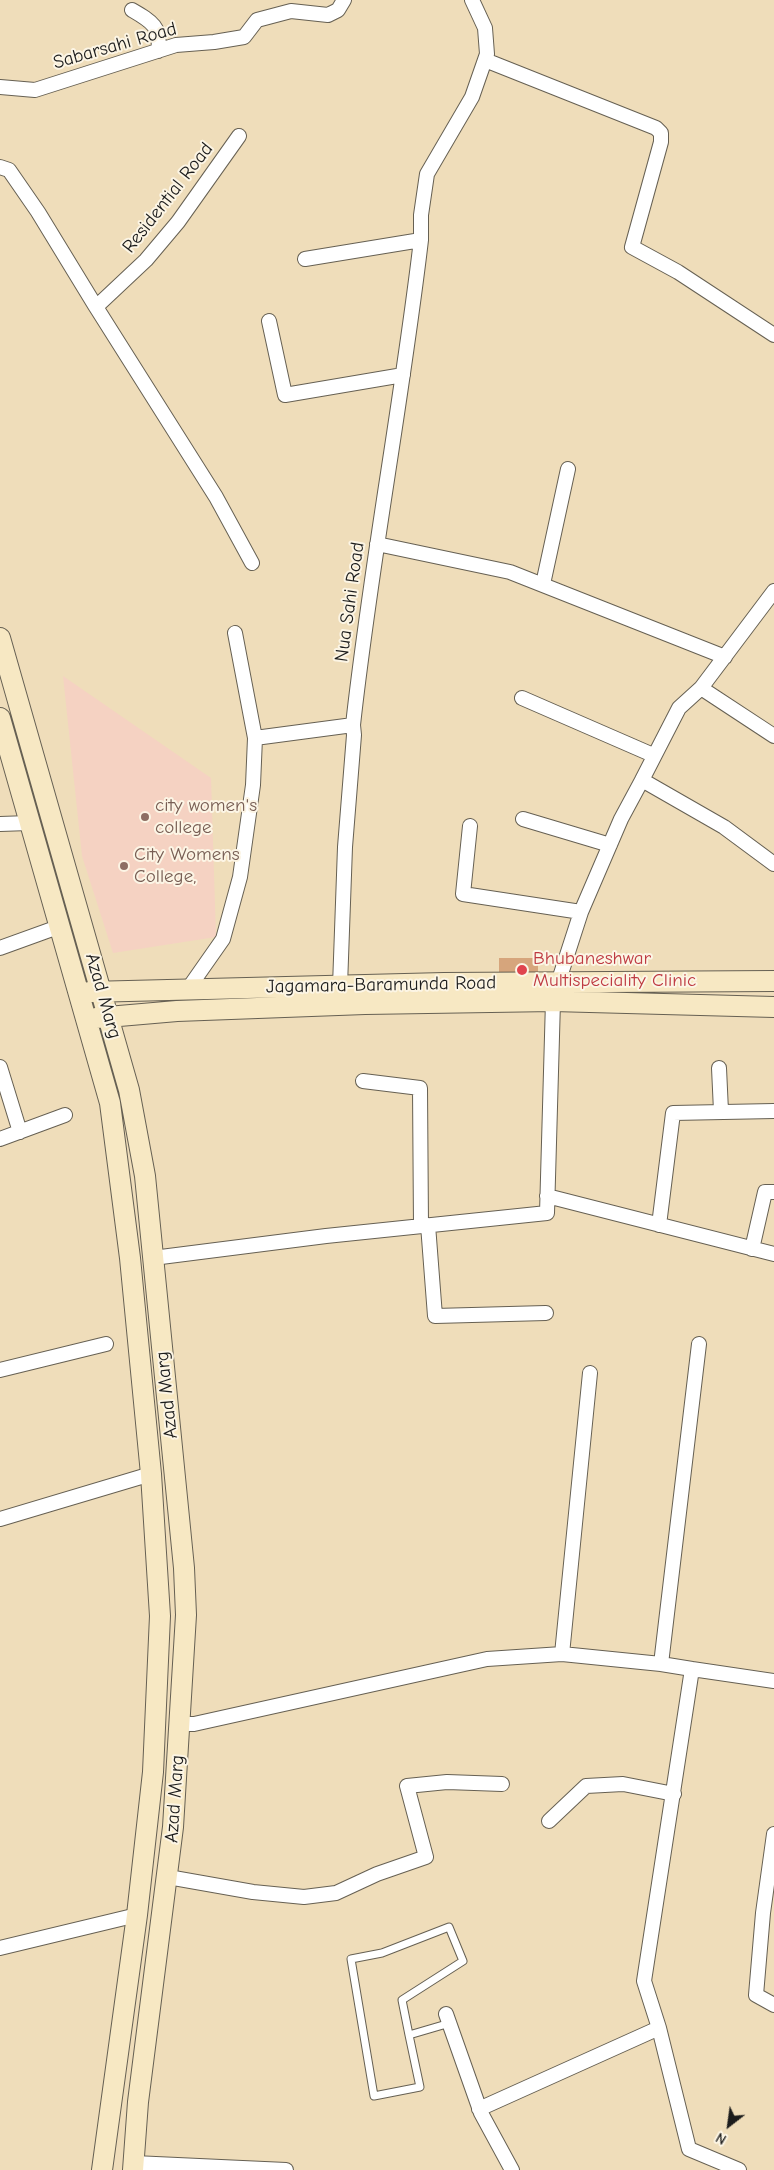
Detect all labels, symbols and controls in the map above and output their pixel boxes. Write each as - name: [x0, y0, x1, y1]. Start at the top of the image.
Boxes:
- street label: Sabarsahi Road: [51, 17, 179, 75]
- street label: Residential Road: [118, 138, 218, 258]
- street label: Nua Sahi Road: [330, 541, 370, 663]
- place label: city women's college: [155, 795, 257, 839]
- marker: city women's college: [139, 811, 151, 823]
- place label: City Womens College,: [134, 844, 240, 888]
- marker: City Womens College,: [118, 860, 130, 872]
- place label: Bhubaneshwar Multispeciality Clinic: [533, 948, 696, 992]
- street label: Azad Marg: [80, 951, 126, 1041]
- marker: Bhubaneshwar Multispeciality Clinic: [515, 963, 529, 977]
- street label: Jagamara-Baramunda Road: [266, 972, 496, 998]
- street label: Azad Marg: [151, 1350, 183, 1440]
- street label: Azad Marg: [161, 1754, 189, 1844]
- north arrow: [704, 2100, 754, 2150]
- text: N: [713, 2129, 729, 2148]

